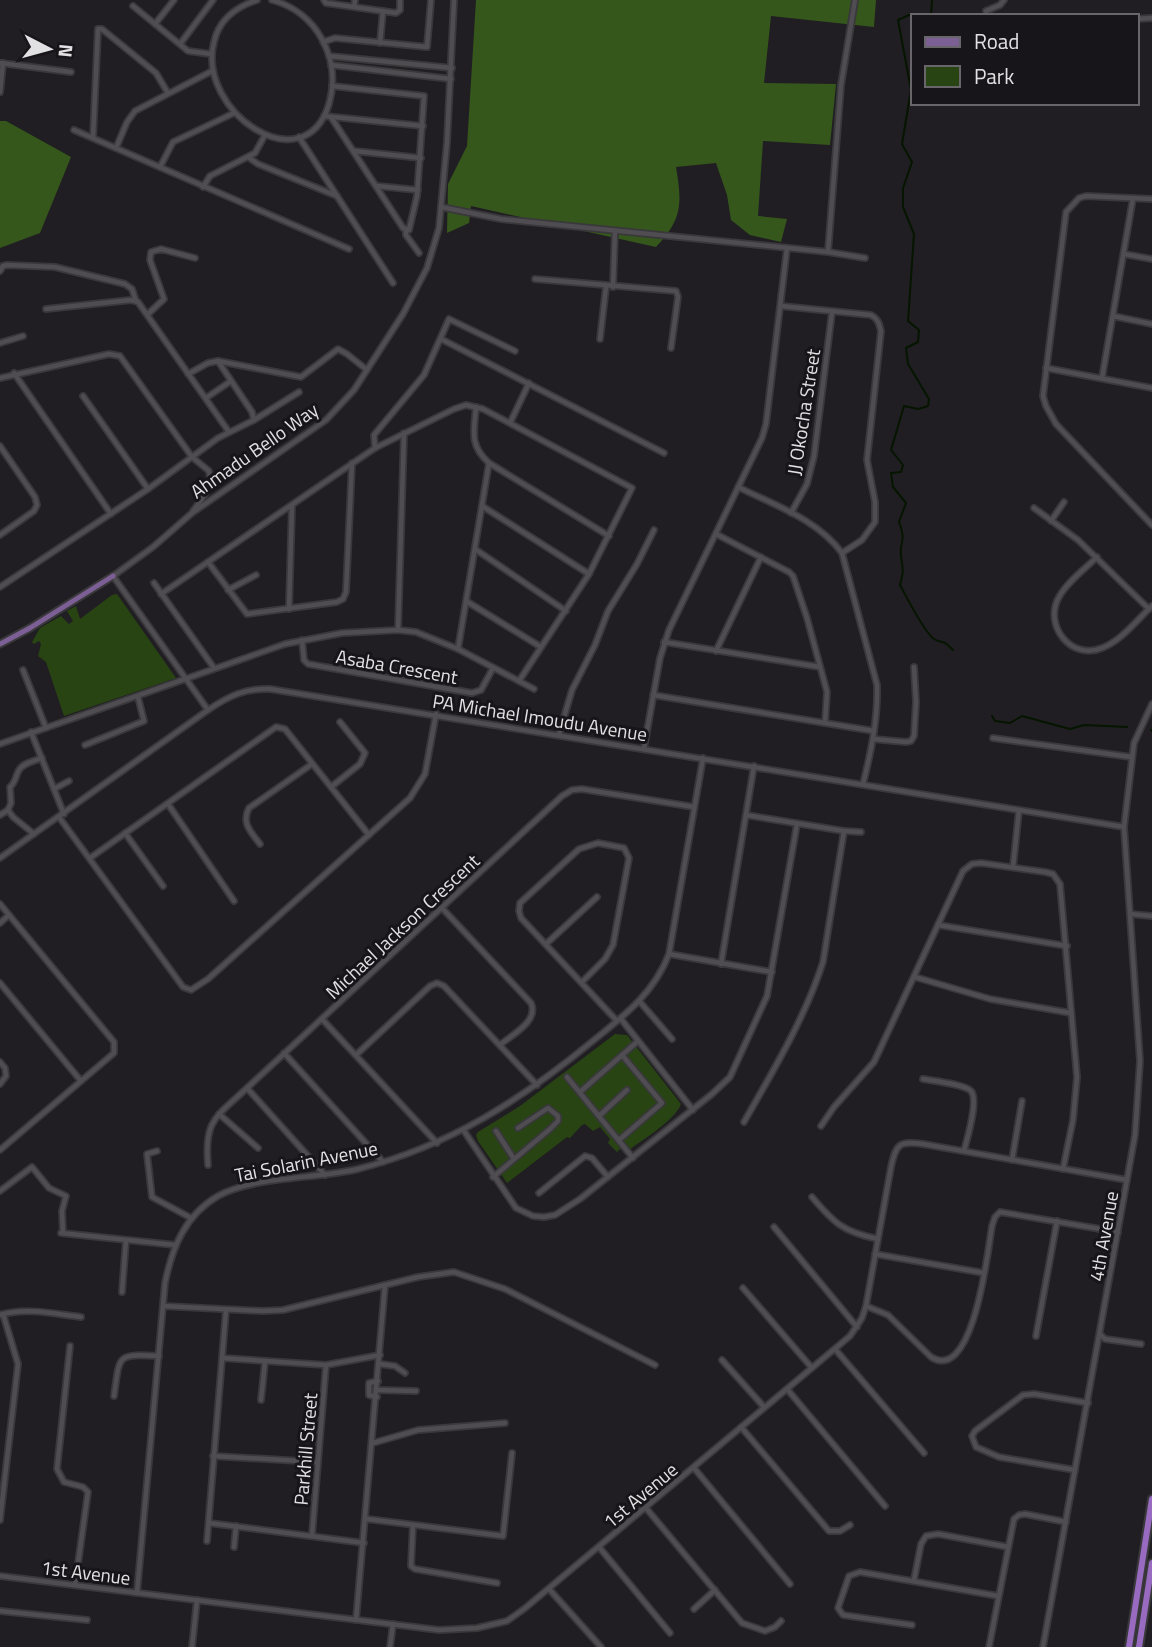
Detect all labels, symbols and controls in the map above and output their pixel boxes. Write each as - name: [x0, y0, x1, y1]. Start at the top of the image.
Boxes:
- north arrow: [14, 14, 84, 84]
- legend: [911, 14, 1138, 105]
- text: Road: [974, 25, 1019, 57]
- text: N: [51, 43, 82, 59]
- text: Park: [974, 60, 1014, 92]
- street label: JJ Okocha Street: [779, 346, 827, 477]
- street label: Ahmadu Bello Way: [184, 395, 324, 505]
- street label: Asaba Crescent: [334, 641, 460, 691]
- street label: PA Michael Imoudu Avenue: [431, 686, 649, 748]
- street label: Michael Jackson Crescent: [318, 846, 486, 1005]
- street label: Tai Solarin Avenue: [232, 1133, 380, 1189]
- street label: 4th Avenue: [1081, 1189, 1125, 1283]
- street label: Parkhill Street: [286, 1391, 324, 1506]
- street label: 1st Avenue: [596, 1455, 684, 1535]
- street label: 1st Avenue: [40, 1552, 132, 1592]

